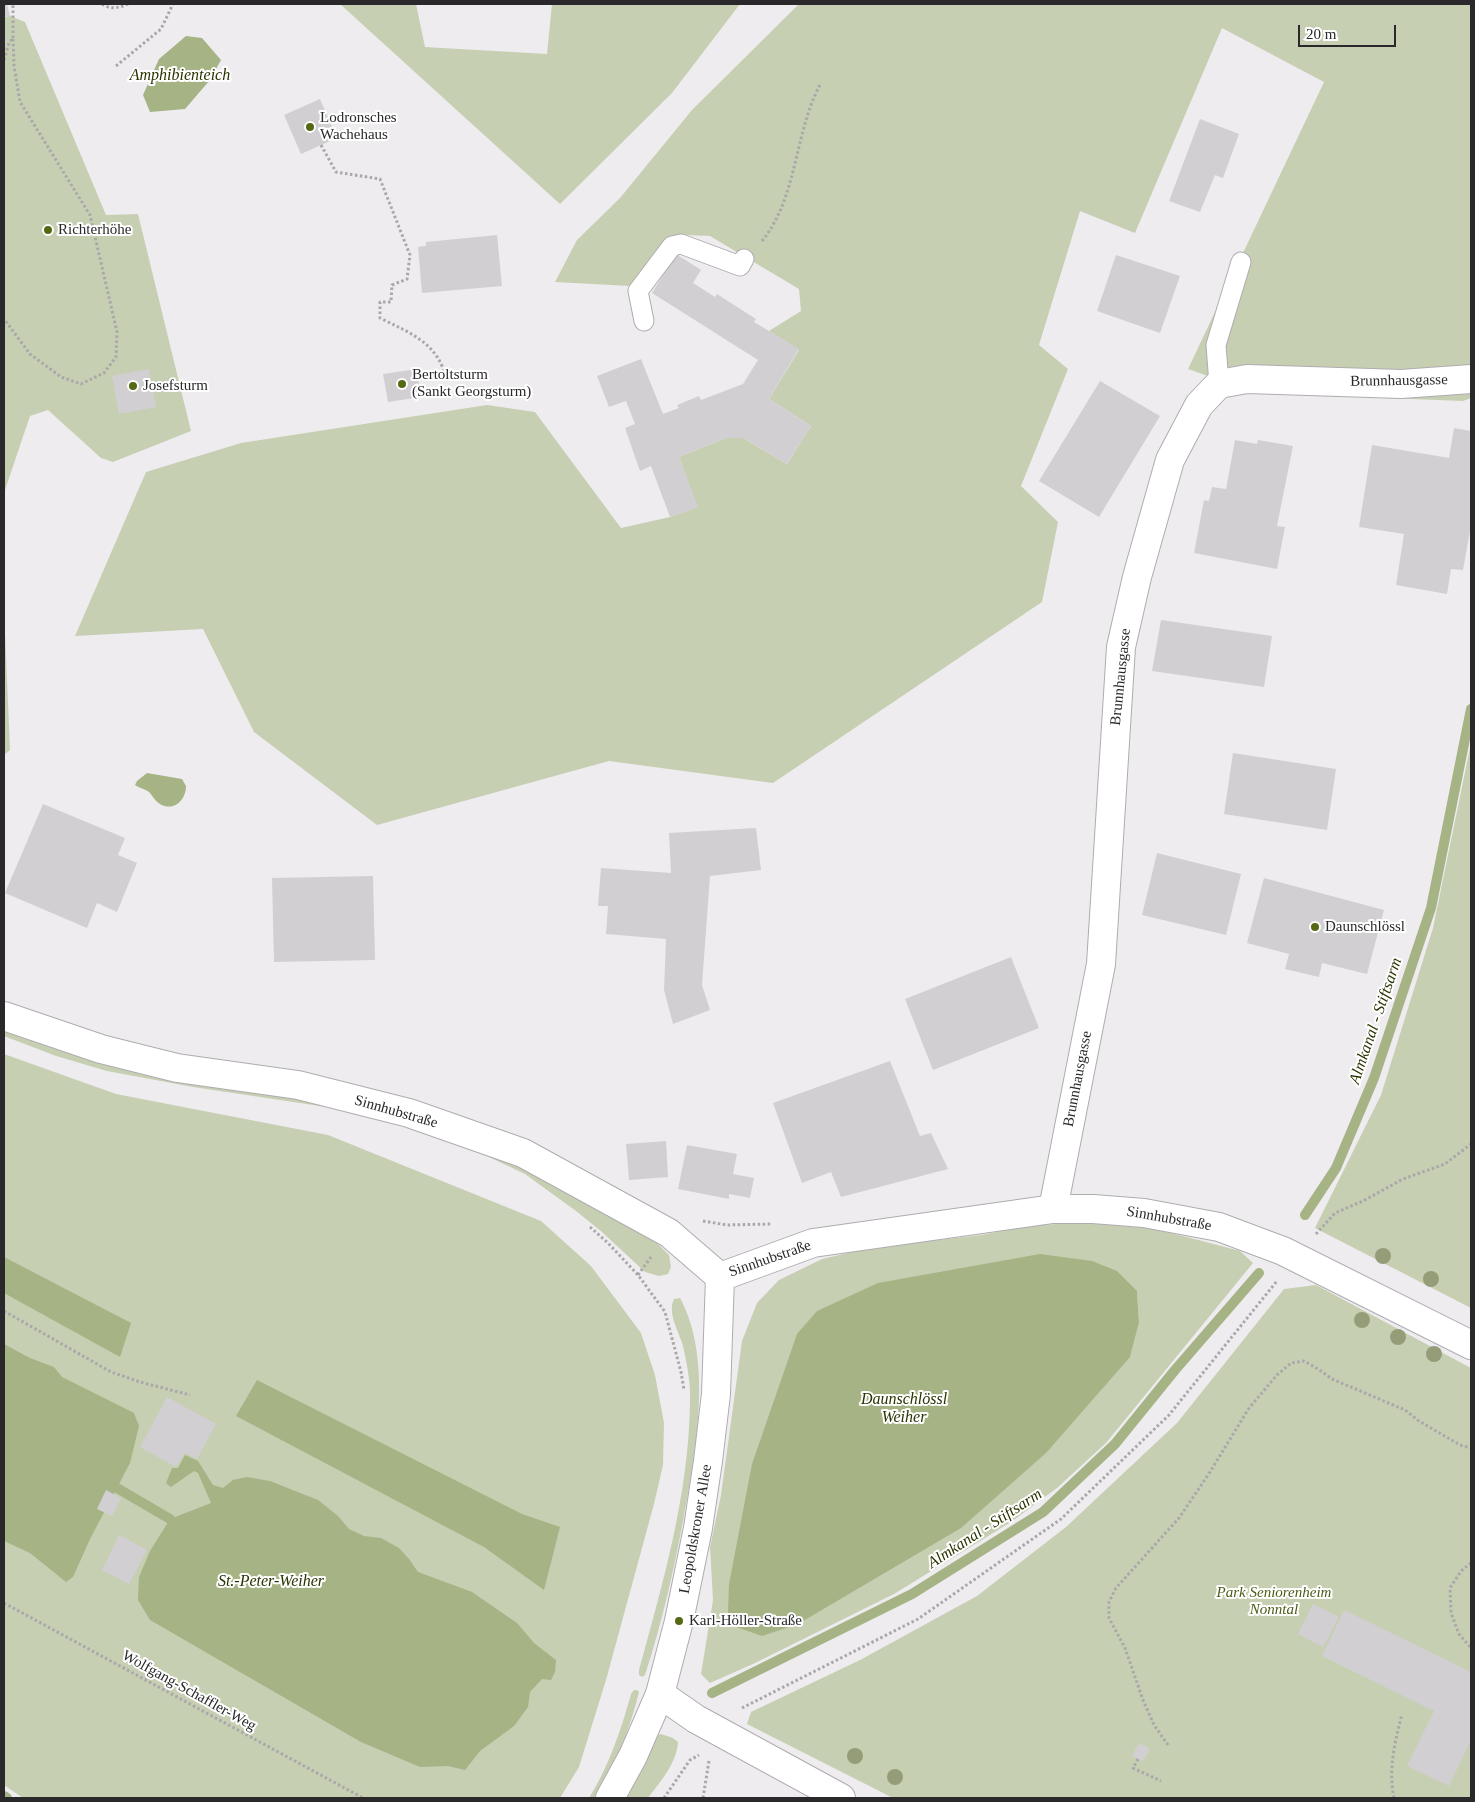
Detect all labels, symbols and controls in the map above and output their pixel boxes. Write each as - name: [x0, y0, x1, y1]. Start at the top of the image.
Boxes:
- scale bar: [1300, 15, 1398, 47]
- text: 20 m: [1306, 26, 1336, 42]
- water label: Amphibienteich: [130, 66, 230, 86]
- place label: Lodronsches Wachehaus: [320, 109, 397, 144]
- marker: Lodronsches Wachehaus: [304, 121, 316, 133]
- place label: Richterhöhe: [58, 221, 131, 239]
- marker: Richterhöhe: [42, 224, 54, 236]
- place label: Bertoltsturm (Sankt Georgsturm): [412, 366, 531, 401]
- street label: Brunnhausgasse: [1350, 371, 1448, 391]
- place label: Josefsturm: [143, 377, 208, 395]
- marker: Bertoltsturm (Sankt Georgsturm): [396, 378, 408, 390]
- marker: Josefsturm: [127, 380, 139, 392]
- street label: Brunnhausgasse: [1107, 628, 1135, 726]
- place label: Daunschlössl: [1325, 918, 1405, 936]
- marker: Daunschlössl: [1309, 921, 1321, 933]
- water label: Almkanal - Stiftsarm: [1345, 955, 1407, 1087]
- street label: Brunnhausgasse: [1060, 1029, 1096, 1129]
- street label: Sinnhubstraße: [352, 1092, 440, 1132]
- street label: Sinnhubstraße: [1125, 1203, 1213, 1235]
- street label: Sinnhubstraße: [726, 1237, 814, 1281]
- water label: Daunschlössl Weiher: [861, 1390, 947, 1428]
- street label: Leopoldskroner Allee: [676, 1463, 716, 1595]
- water label: Almkanal - Stiftsarm: [924, 1485, 1046, 1573]
- water label: St.-Peter-Weiher: [218, 1572, 324, 1592]
- park label: Park Seniorenheim Nonntal: [1217, 1584, 1331, 1619]
- place label: Karl-Höller-Straße: [689, 1612, 802, 1630]
- marker: Karl-Höller-Straße: [673, 1615, 685, 1627]
- street label: Wolfgang-Schaffler-Weg: [119, 1647, 259, 1735]

